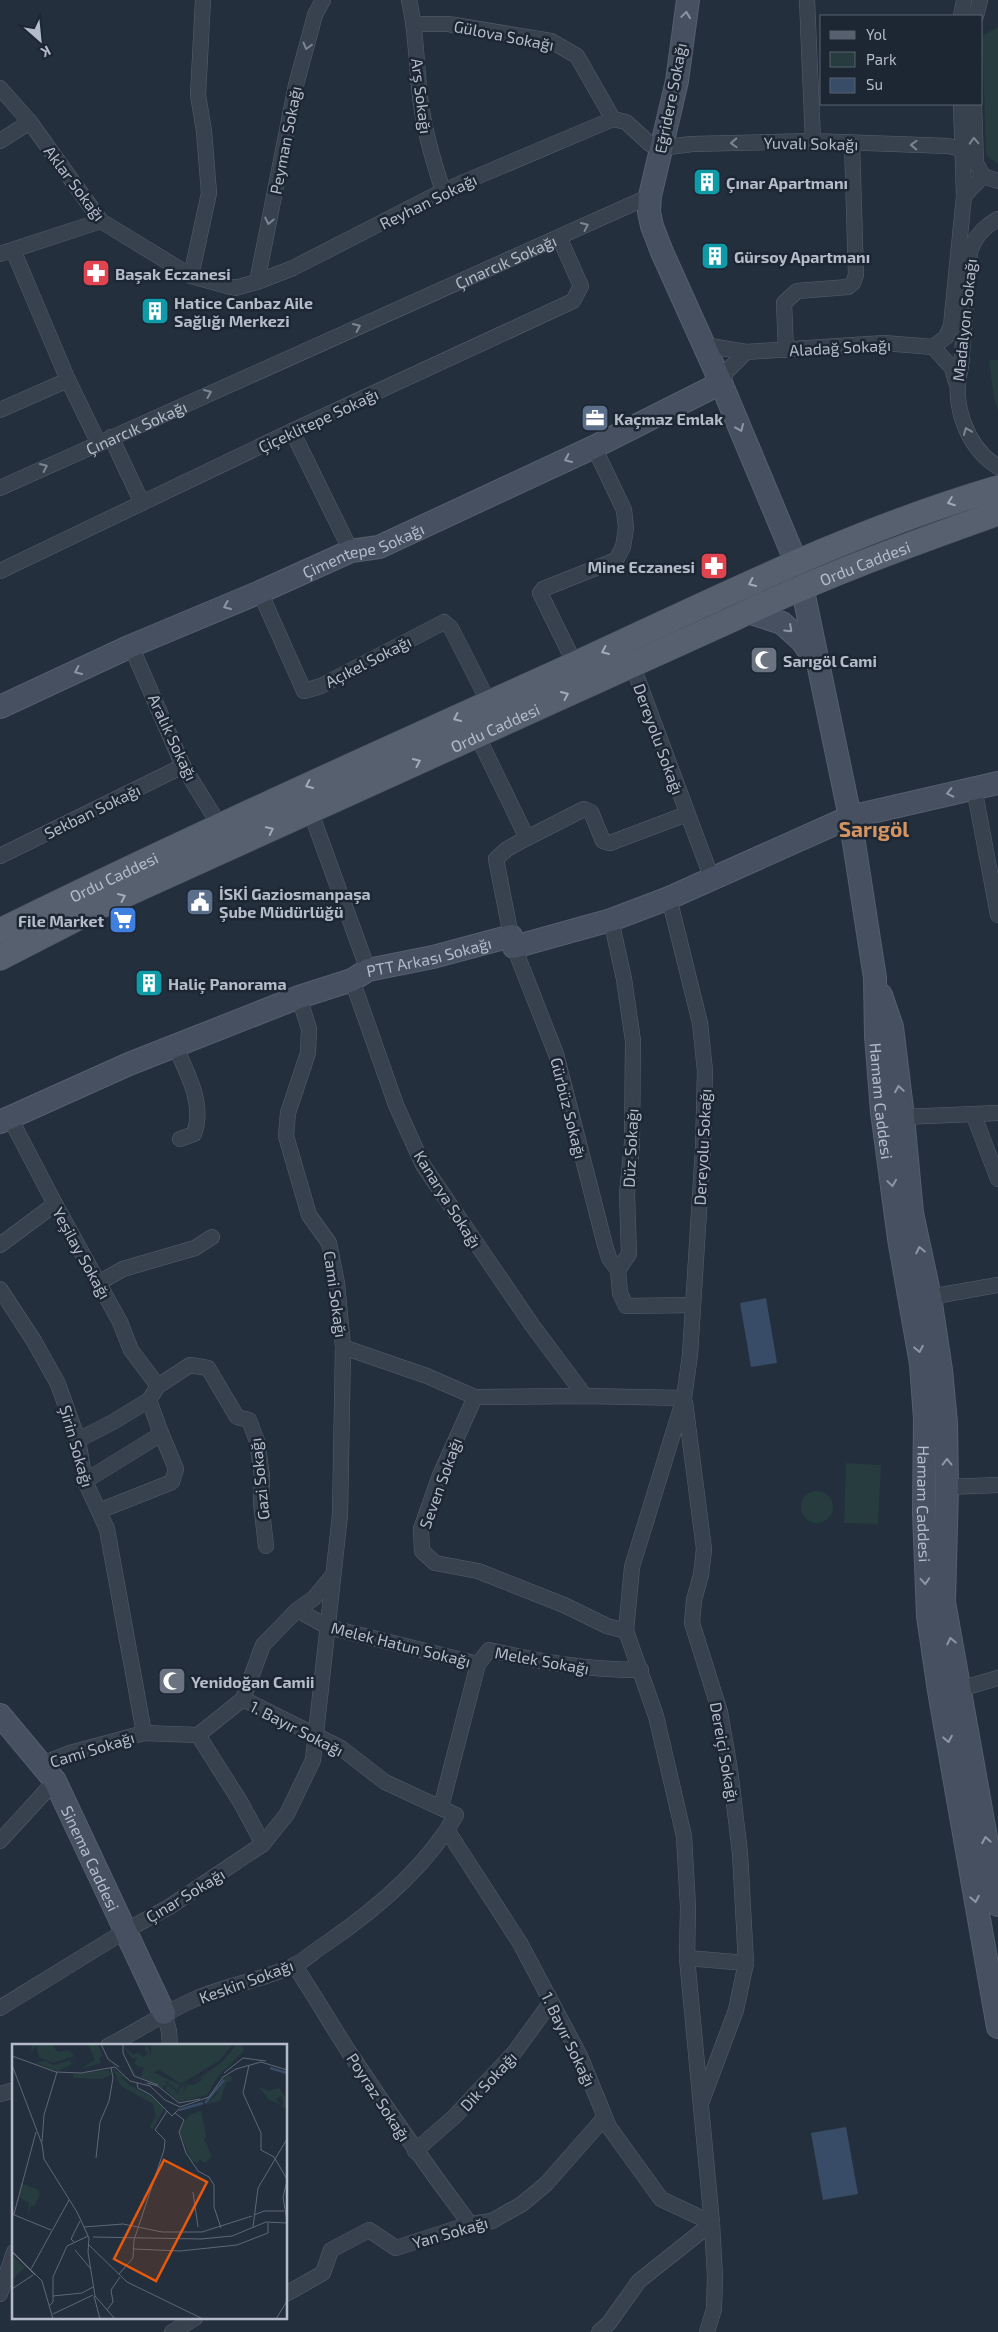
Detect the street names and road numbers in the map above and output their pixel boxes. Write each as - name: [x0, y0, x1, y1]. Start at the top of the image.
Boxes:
- street label: Gülova Sokağı: [452, 16, 556, 54]
- street label: Eğridere Sokağı: [650, 41, 690, 155]
- street label: Arş Sokağı: [407, 57, 436, 135]
- street label: Peyman Sokağı: [265, 84, 305, 196]
- street label: Yuvalı Sokağı: [763, 133, 859, 153]
- street label: Aklar Sokağı: [41, 142, 109, 224]
- street label: Reyhan Sokağı: [376, 169, 480, 233]
- street label: Çınarcık Sokağı: [452, 230, 559, 293]
- street label: Madalyon Sokağı: [948, 258, 980, 382]
- street label: Aladağ Sokağı: [789, 335, 891, 359]
- street label: Çiçeklitepe Sokağı: [255, 384, 381, 457]
- street label: Çınarcık Sokağı: [82, 396, 189, 459]
- street label: Çimentepe Sokağı: [299, 518, 427, 582]
- street label: Ordu Caddesi: [816, 536, 913, 589]
- street label: Açıkel Sokağı: [322, 631, 415, 692]
- street label: Dereyolu Sokağı: [630, 681, 688, 797]
- street label: Aralık Sokağı: [145, 691, 201, 783]
- street label: Ordu Caddesi: [447, 699, 542, 756]
- street label: Sekban Sokağı: [41, 780, 143, 842]
- street label: Ordu Caddesi: [66, 847, 161, 905]
- street label: PTT Arkası Sokağı: [365, 932, 493, 980]
- street label: Hamam Caddesi: [867, 1042, 898, 1160]
- street label: Gürbüz Sokağı: [547, 1056, 591, 1160]
- street label: Dereyolu Sokağı: [689, 1088, 715, 1206]
- street label: Düz Sokağı: [618, 1108, 642, 1188]
- street label: Kanarya Sokağı: [410, 1147, 486, 1251]
- street label: Yeşilay Sokağı: [48, 1204, 115, 1303]
- street label: Cami Sokağı: [321, 1249, 351, 1339]
- street label: Şirin Sokağı: [55, 1403, 98, 1489]
- street label: Seven Sokağı: [415, 1435, 465, 1531]
- street label: Gazi Sokağı: [245, 1437, 273, 1521]
- street label: Hamam Caddesi: [914, 1445, 935, 1562]
- street label: Melek Hatun Sokağı: [329, 1617, 473, 1671]
- street label: Melek Sokağı: [493, 1642, 591, 1678]
- street label: 1. Bayır Sokağı: [247, 1696, 347, 1760]
- street label: Dereiçi Sokağı: [706, 1700, 743, 1804]
- street label: Cami Sokağı: [47, 1727, 137, 1771]
- street label: Sinema Caddesi: [58, 1802, 124, 1914]
- street label: Çınar Sokağı: [142, 1864, 228, 1927]
- street label: Keskin Sokağı: [196, 1955, 296, 2007]
- street label: 1. Bayır Sokağı: [538, 1989, 600, 2089]
- street label: Dik Sokağı: [456, 2047, 520, 2115]
- street label: Poyraz Sokağı: [343, 2049, 415, 2145]
- street label: Yan Sokağı: [410, 2212, 490, 2252]

